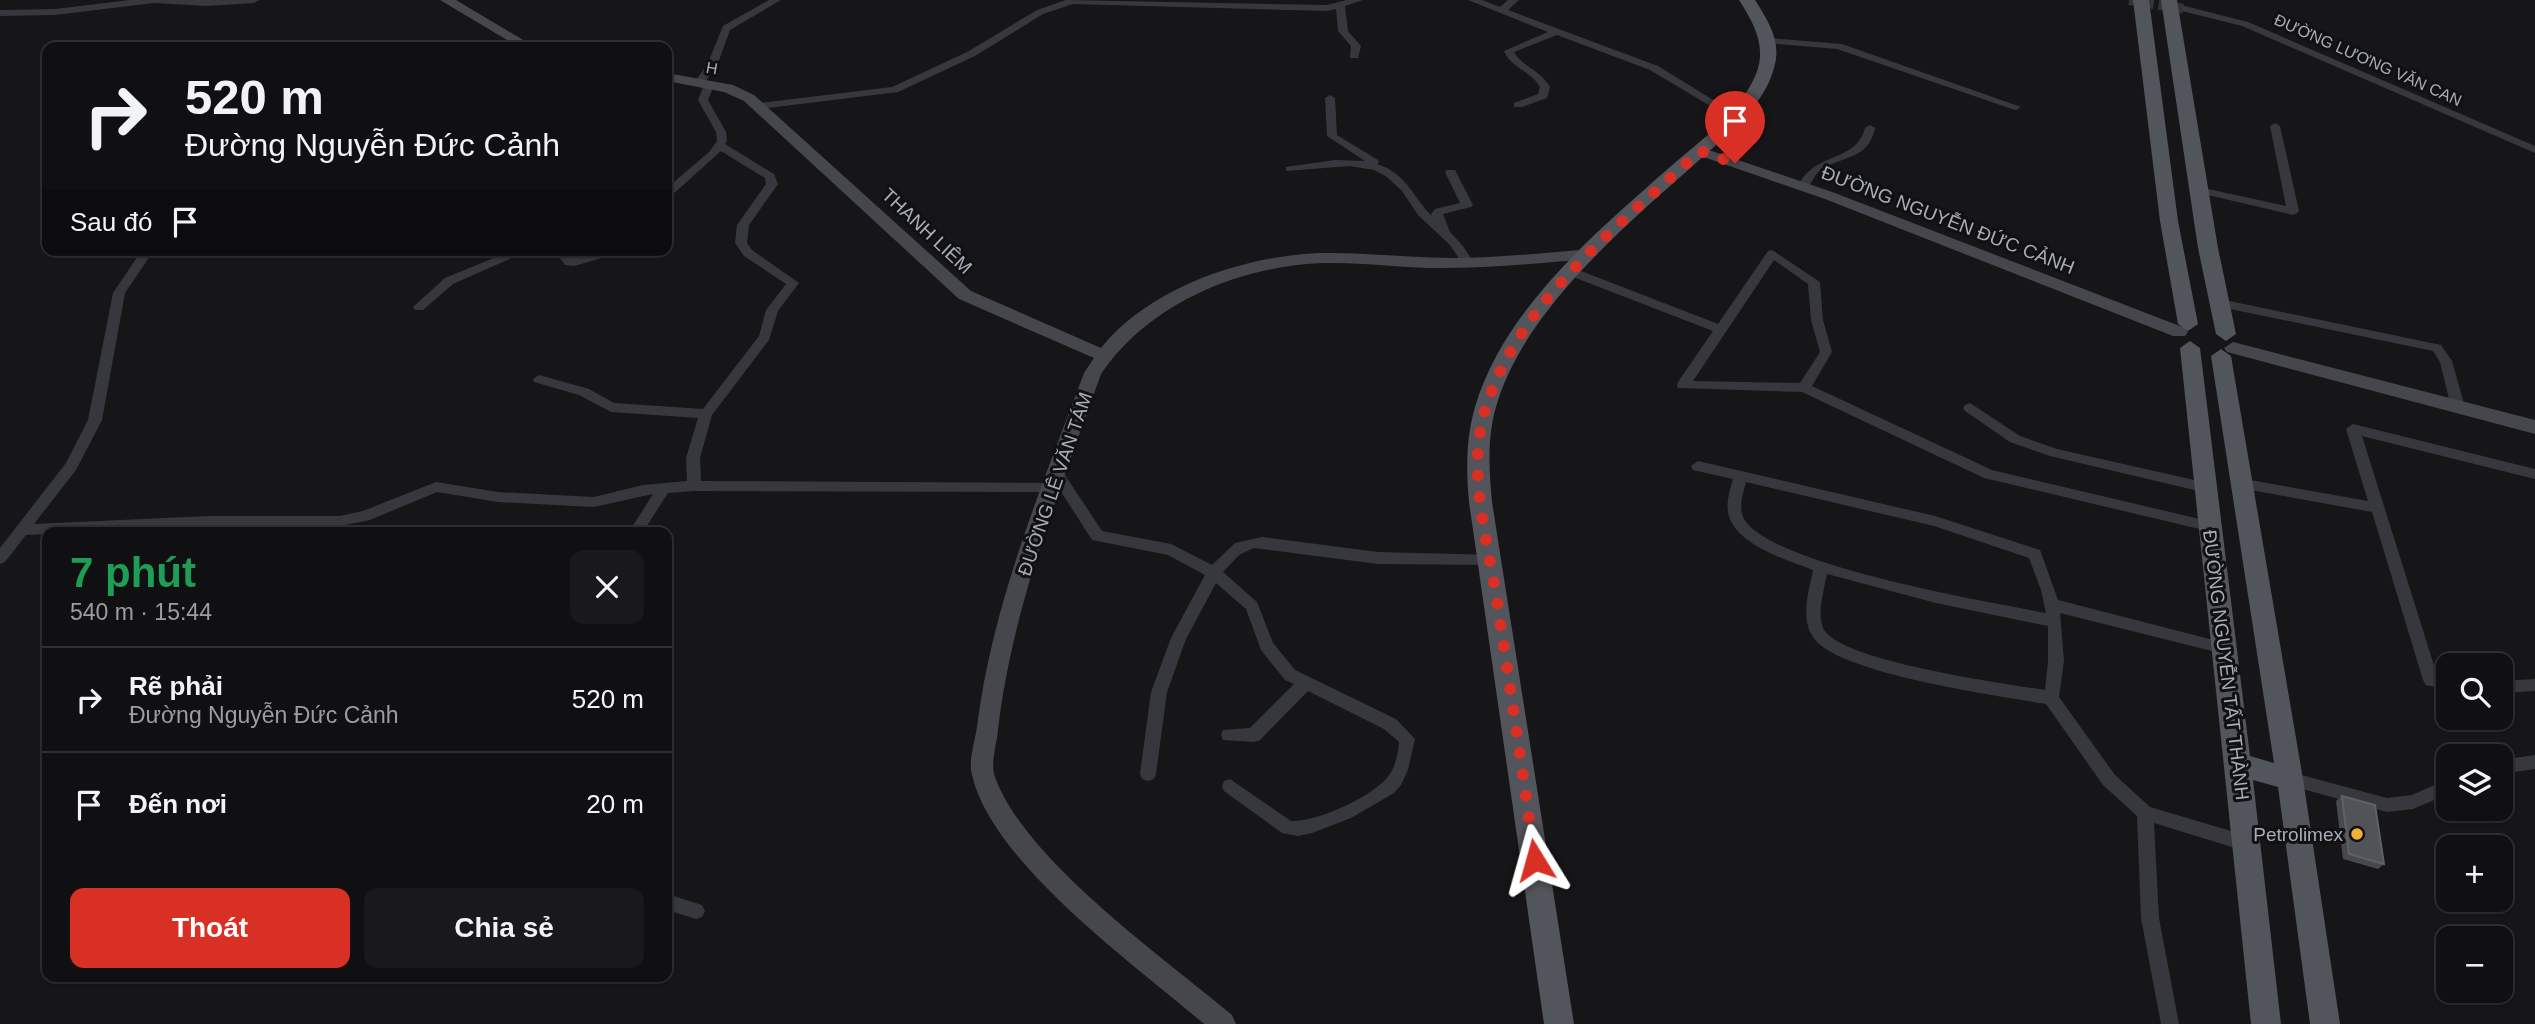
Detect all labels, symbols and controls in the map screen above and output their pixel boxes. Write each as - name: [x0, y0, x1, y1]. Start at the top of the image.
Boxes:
- street label: ĐƯỜNG LƯƠNG VĂN CAN: [2272, 10, 2465, 109]
- street label: H: [705, 59, 719, 77]
- icon: right: [70, 70, 161, 161]
- text: 520 m: [185, 70, 324, 124]
- pin: [1705, 91, 1765, 163]
- icon: arrive: [1716, 102, 1754, 140]
- text: Đường Nguyễn Đức Cảnh: [185, 127, 560, 163]
- street label: ĐƯỜNG NGUYỄN ĐỨC CẢNH: [1818, 162, 2078, 278]
- street label: THANH LIÊM: [878, 184, 976, 278]
- icon: arrive: [166, 203, 204, 241]
- text: Sau đó: [70, 207, 152, 237]
- street label: ĐƯỜNG LÊ VĂN TÁM: [1014, 390, 1096, 578]
- street label: ĐƯỜNG NGUYỄN TẤT THÀNH: [2199, 529, 2253, 801]
- text: 7 phút: [70, 549, 196, 596]
- button: close: [570, 550, 644, 624]
- text: 540 m · 15:44: [70, 599, 212, 625]
- map controls: [2436, 653, 2513, 1003]
- button: search: [2436, 653, 2513, 730]
- text: Rẽ phải: [129, 671, 223, 701]
- icon: right: [70, 681, 108, 719]
- text: 520 m: [572, 684, 644, 714]
- text: Đường Nguyễn Đức Cảnh: [129, 702, 399, 728]
- button: layers: [2436, 744, 2513, 821]
- icon: arrive: [70, 786, 108, 824]
- text: Đến nơi: [129, 789, 227, 819]
- text: 20 m: [586, 789, 644, 819]
- position arrow: [1498, 823, 1572, 897]
- place label: Petrolimex: [2253, 824, 2343, 845]
- marker: Petrolimex: [2349, 826, 2365, 842]
- button: +: [2436, 835, 2513, 912]
- button: Thoát: [70, 888, 350, 968]
- button: Chia sẻ: [364, 888, 644, 968]
- button: −: [2436, 926, 2513, 1003]

